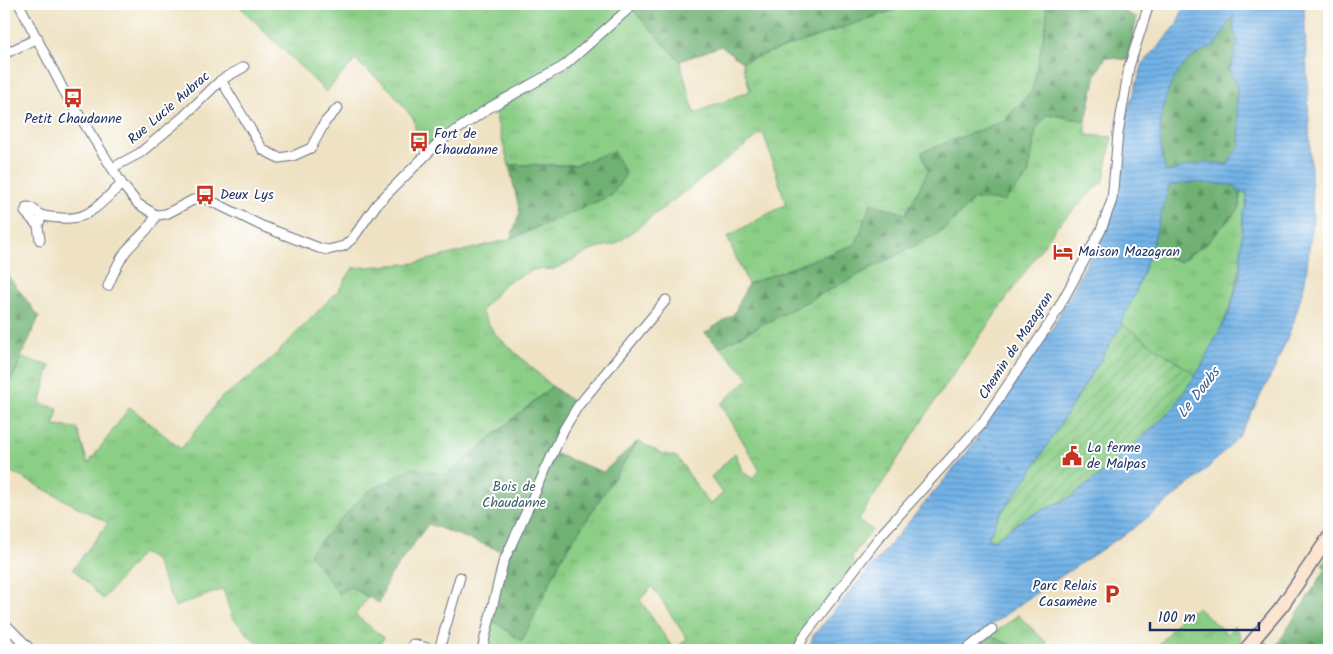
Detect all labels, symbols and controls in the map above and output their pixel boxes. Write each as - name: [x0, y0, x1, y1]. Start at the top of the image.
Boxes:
- street label: Rue Lucie Aubrac: [123, 66, 215, 150]
- bus stop icon: Petit Chaudanne: [62, 87, 84, 109]
- place label: Petit Chaudanne: [24, 108, 123, 130]
- place label: Fort de Chaudanne: [434, 123, 499, 161]
- bus stop icon: Fort de Chaudanne: [408, 131, 430, 153]
- bus stop icon: Deux Lys: [194, 184, 216, 206]
- place label: Deux Lys: [220, 184, 274, 206]
- hotel icon: Maison Mazagran: [1052, 241, 1074, 263]
- place label: Maison Mazagran: [1078, 241, 1180, 263]
- street label: Chemin de Mazagran: [973, 288, 1059, 404]
- water label: Le Doubs: [1171, 361, 1228, 424]
- place label: La ferme de Malpas: [1087, 437, 1146, 475]
- public building icon: La ferme de Malpas: [1061, 445, 1083, 467]
- park label: Bois de Chaudanne: [482, 476, 547, 514]
- place label: Parc Relais Casamène: [1033, 575, 1098, 613]
- parking icon: Parc Relais Casamène: [1101, 583, 1123, 605]
- scale bar: [1150, 599, 1259, 631]
- text: 100 m: [1158, 606, 1196, 630]

